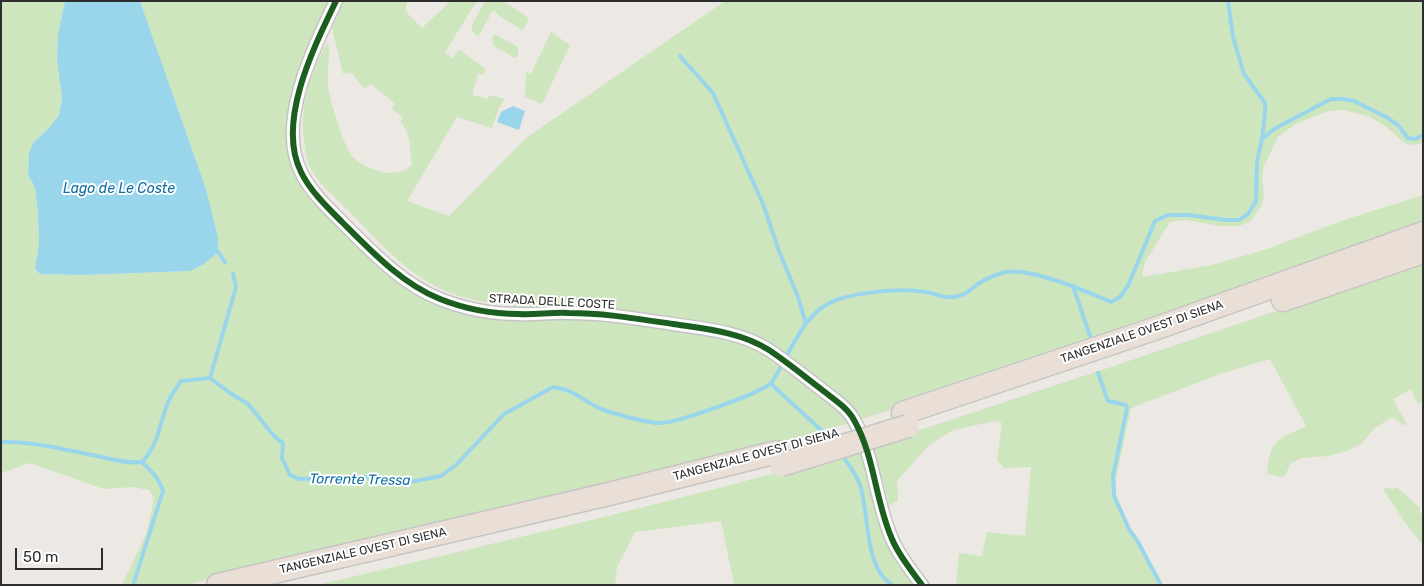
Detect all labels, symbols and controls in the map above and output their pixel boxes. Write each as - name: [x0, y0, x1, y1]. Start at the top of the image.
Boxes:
- water label: Lago de Le Coste: [63, 181, 175, 197]
- street label: STRADA DELLE COSTE: [489, 292, 615, 312]
- street label: TANGENZIALE OVEST DI SIENA: [1059, 297, 1225, 367]
- street label: TANGENZIALE OVEST DI SIENA: [672, 426, 840, 484]
- water label: Torrente Tressa: [309, 471, 411, 489]
- street label: TANGENZIALE OVEST DI SIENA: [278, 525, 448, 577]
- scale bar: [18, 538, 105, 570]
- text: 50 m: [23, 548, 58, 566]

